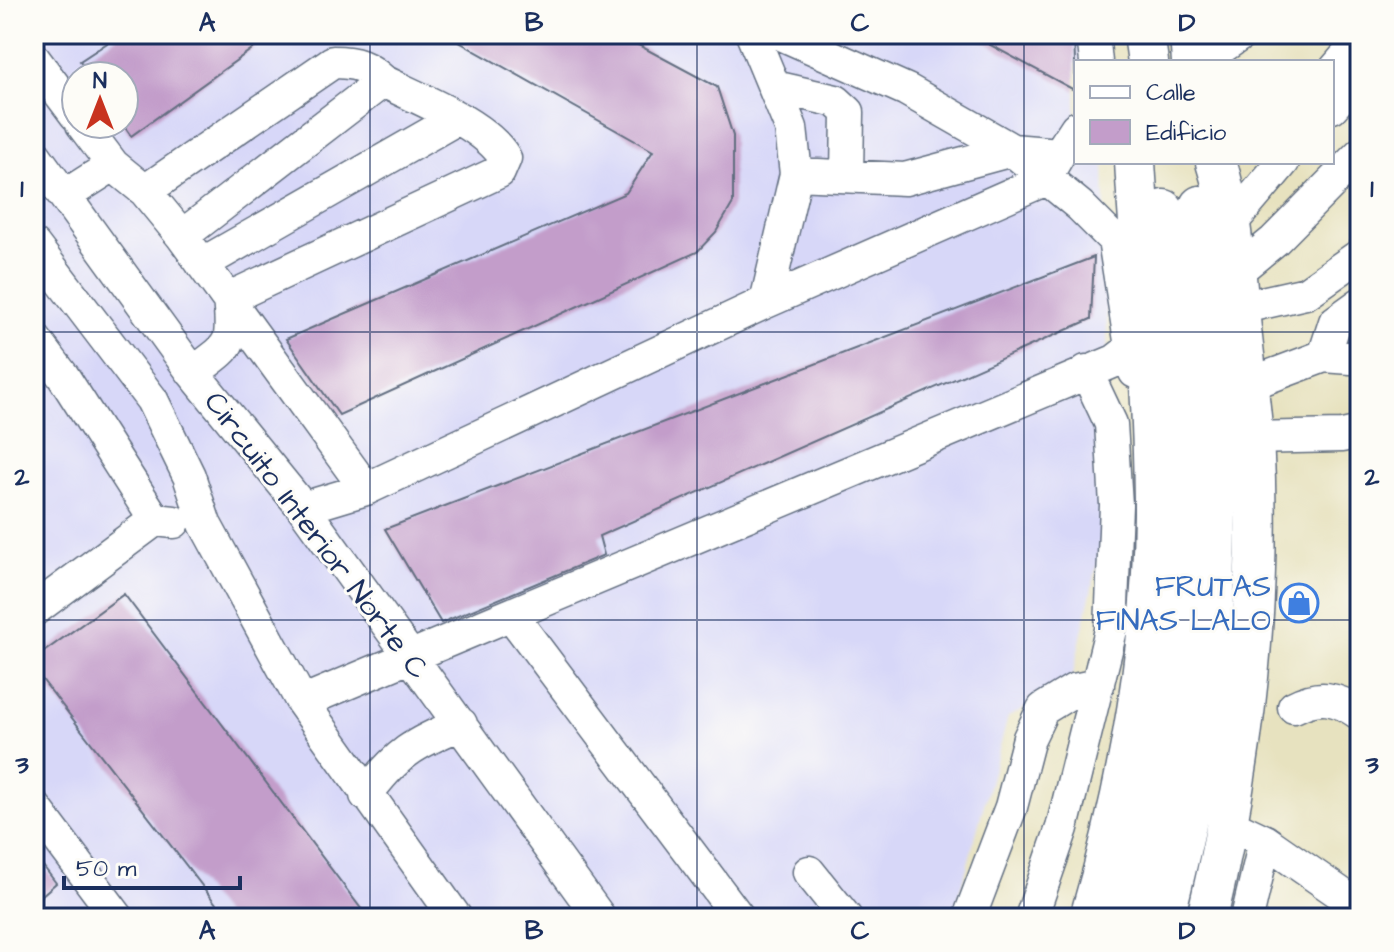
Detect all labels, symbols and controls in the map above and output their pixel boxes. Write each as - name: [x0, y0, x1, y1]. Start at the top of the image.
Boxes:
- text: A: [199, 5, 216, 41]
- text: B: [525, 5, 544, 41]
- text: C: [851, 5, 870, 41]
- text: D: [1179, 5, 1196, 41]
- north arrow: [60, 60, 140, 140]
- legend: [1074, 60, 1334, 164]
- text: N: [93, 66, 107, 97]
- text: Calle: [1146, 76, 1196, 110]
- text: Edificio: [1146, 116, 1227, 150]
- text: 1: [20, 171, 24, 207]
- text: 1: [1370, 171, 1374, 207]
- street label: Circuito Interior Norte C: [194, 383, 438, 688]
- text: 2: [14, 459, 30, 495]
- text: 2: [1364, 459, 1380, 495]
- place label: FRUTAS FINAS LALO: [1096, 566, 1271, 642]
- shop icon: FRUTAS FINAS LALO: [1278, 582, 1320, 624]
- text: 3: [14, 747, 29, 783]
- text: 3: [1364, 747, 1379, 783]
- scale bar: [64, 840, 240, 890]
- text: 50 m: [76, 852, 137, 886]
- text: A: [199, 913, 216, 949]
- text: B: [525, 913, 544, 949]
- text: C: [851, 913, 870, 949]
- text: D: [1179, 913, 1196, 949]

